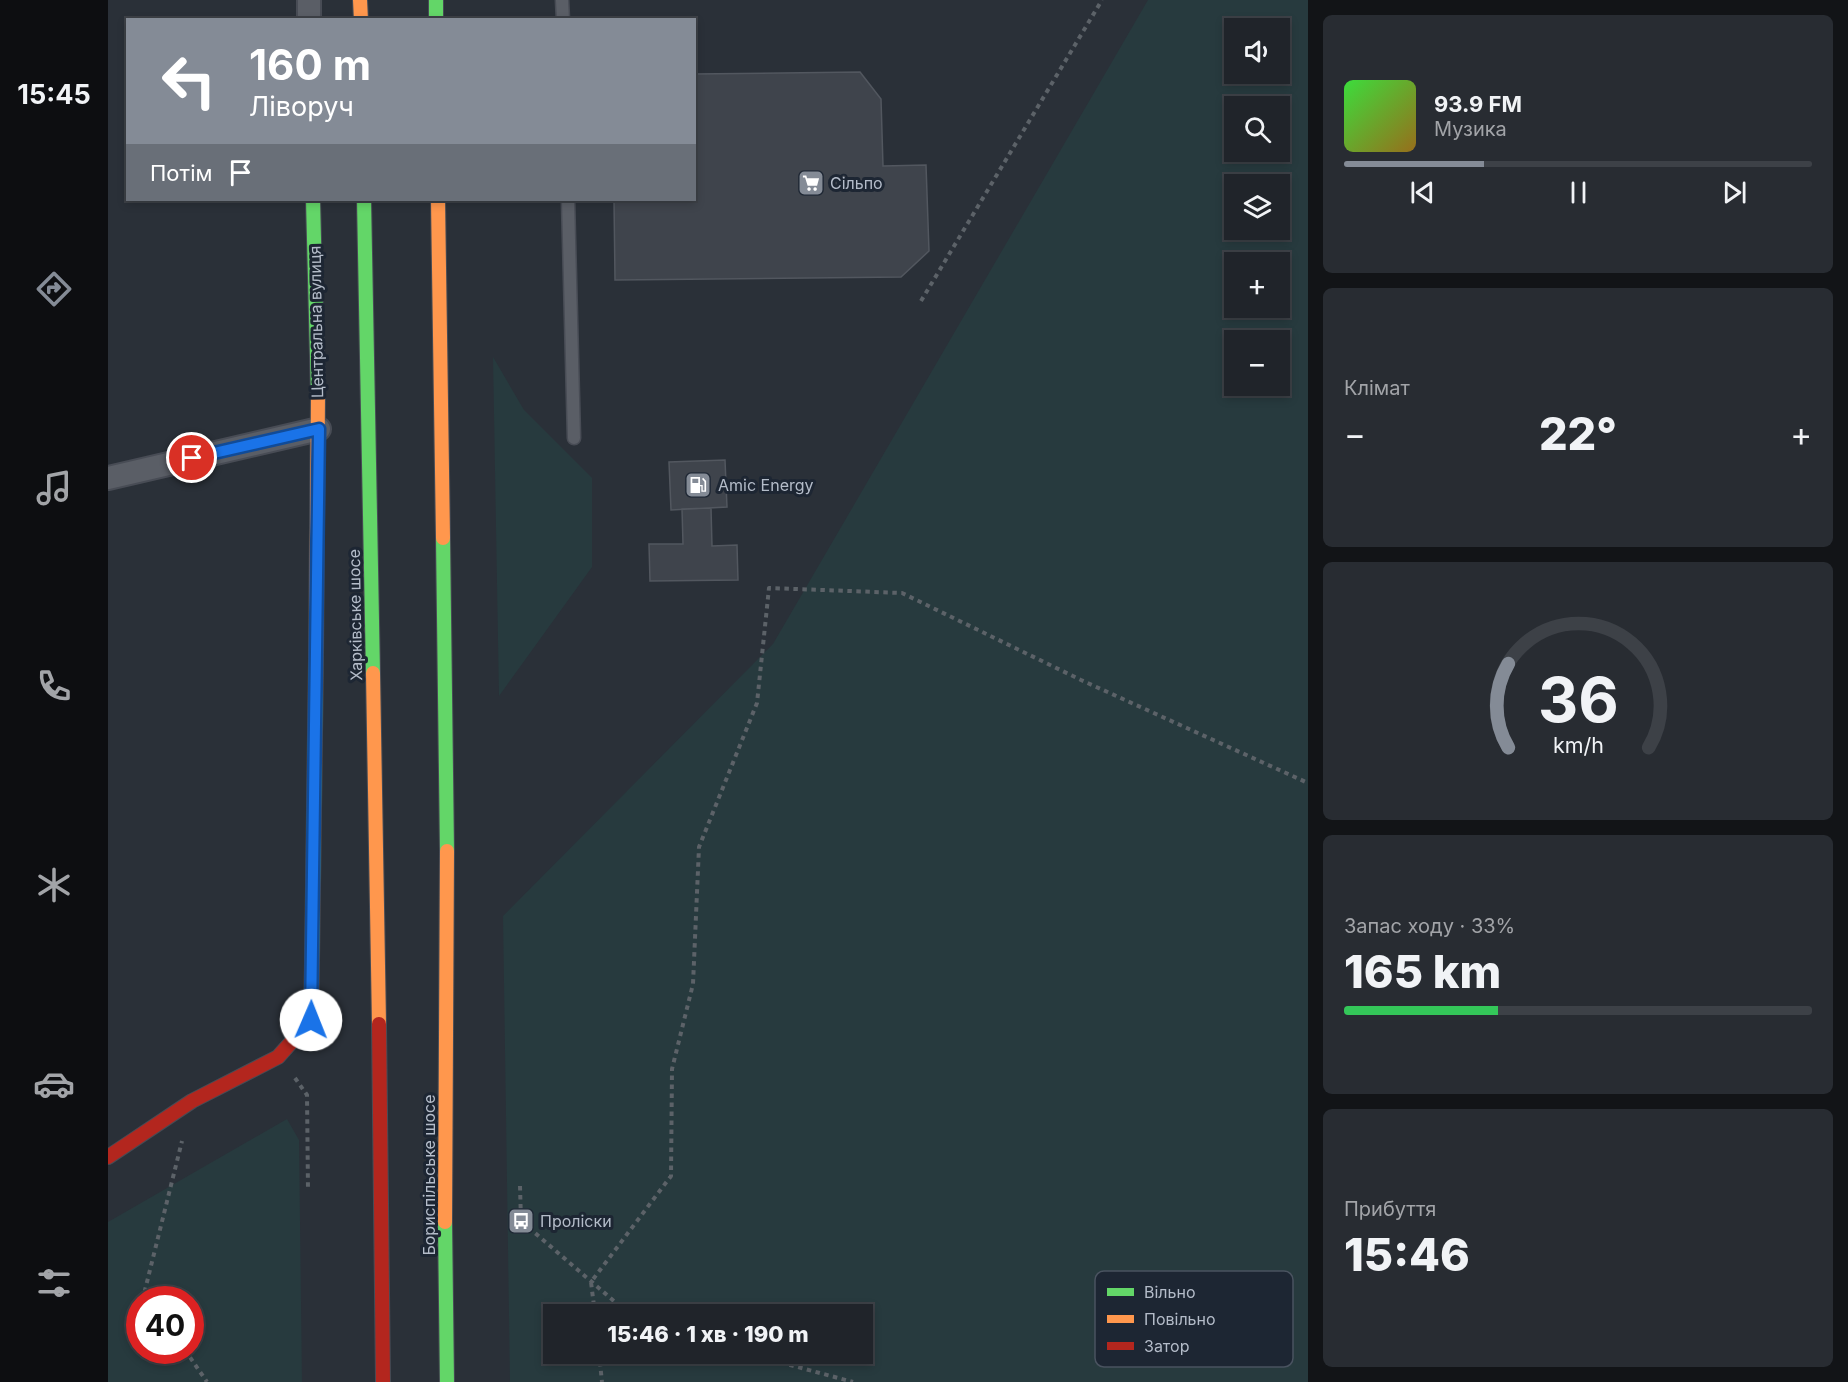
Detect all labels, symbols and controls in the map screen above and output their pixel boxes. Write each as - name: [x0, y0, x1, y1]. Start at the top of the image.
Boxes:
- map controls: [1224, 18, 1290, 396]
- button: sound: [1224, 18, 1290, 84]
- text: 160 m: [249, 39, 371, 90]
- icon: left: [150, 42, 228, 120]
- text: 15:45: [17, 78, 91, 111]
- text: Ліворуч: [249, 90, 354, 123]
- text: 93.9 FM: [1434, 91, 1522, 117]
- button: search: [1224, 96, 1290, 162]
- text: Музика: [1434, 117, 1507, 141]
- icon: arrive: [224, 156, 257, 189]
- text: Потім: [150, 160, 212, 186]
- supermarket icon: Сільпо: [796, 168, 826, 198]
- place label: Сільпо: [830, 173, 883, 193]
- button: layers: [1224, 174, 1290, 240]
- icon: previous: [1406, 176, 1439, 209]
- icon: pause: [1562, 176, 1595, 209]
- icon: next: [1718, 176, 1751, 209]
- street label: Центральна вулиця: [305, 246, 327, 398]
- button: +: [1224, 252, 1290, 318]
- icon: directions: [33, 268, 75, 310]
- button: −: [1224, 330, 1290, 396]
- text: Клімат: [1344, 376, 1410, 400]
- text: 22°: [1539, 406, 1617, 461]
- text: −: [1344, 414, 1366, 454]
- text: +: [1790, 414, 1812, 454]
- pin: [166, 432, 217, 483]
- icon: arrive: [175, 441, 208, 474]
- icon: music: [33, 467, 75, 509]
- fuel station icon: Amic Energy: [683, 470, 713, 500]
- place label: Amic Energy: [718, 475, 814, 495]
- street label: Харківське шосе: [344, 549, 366, 681]
- text: 36: [1538, 662, 1618, 737]
- icon: phone: [33, 665, 75, 707]
- text: km/h: [1553, 732, 1603, 758]
- icon: climate: [33, 864, 75, 906]
- text: Запас ходу · 33%: [1344, 914, 1515, 938]
- text: 165 km: [1344, 944, 1501, 999]
- position arrow: [279, 988, 343, 1052]
- icon: car: [33, 1063, 75, 1105]
- street label: Бориспільське шосе: [419, 1094, 439, 1256]
- text: Прибуття: [1344, 1197, 1436, 1221]
- bus stop icon: Проліски: [506, 1206, 536, 1236]
- place label: Проліски: [540, 1211, 612, 1231]
- text: 15:46: [1344, 1227, 1470, 1282]
- icon: filters: [33, 1262, 75, 1304]
- legend: [1095, 1271, 1293, 1367]
- text: Вільно: [1144, 1282, 1196, 1302]
- speed limit sign: 40: [126, 1286, 204, 1364]
- text: Повільно: [1144, 1309, 1216, 1329]
- text: 15:46 · 1 хв · 190 m: [607, 1321, 809, 1347]
- text: Затор: [1144, 1336, 1189, 1356]

